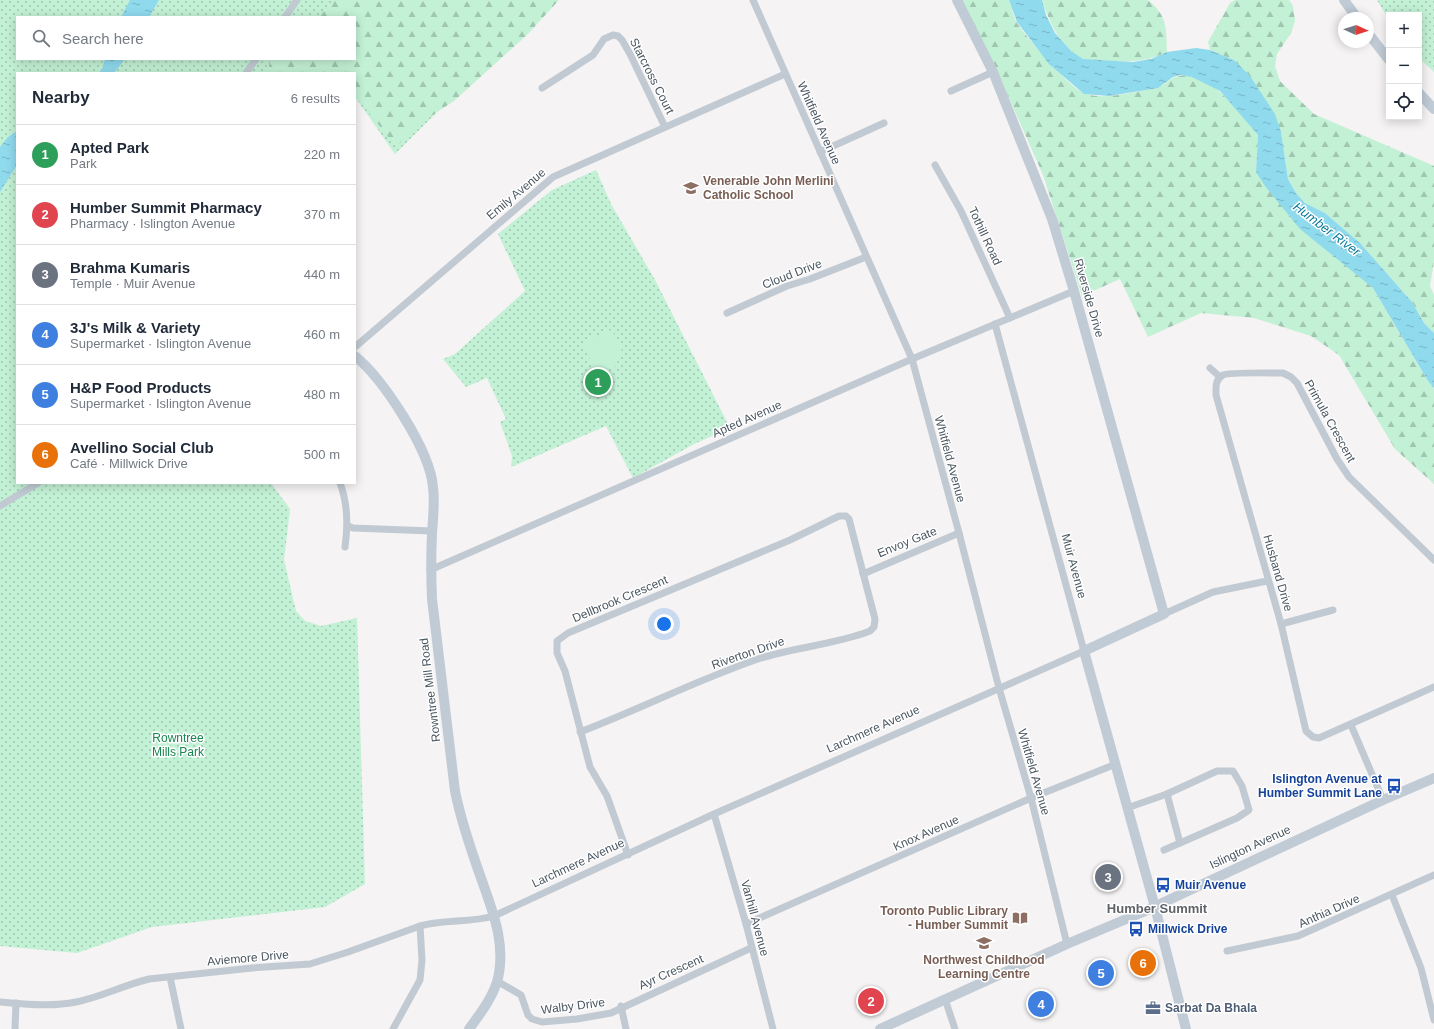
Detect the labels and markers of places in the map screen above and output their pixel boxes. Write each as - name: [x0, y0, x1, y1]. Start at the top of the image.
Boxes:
- place label: Venerable John Merlini Catholic School: [703, 174, 834, 202]
- school or university icon: Venerable John Merlini Catholic School: [682, 179, 700, 197]
- pin: 1: [585, 367, 611, 397]
- place label: Islington Avenue at Humber Summit Lane: [1258, 772, 1382, 800]
- bus stop icon: Islington Avenue at Humber Summit Lane: [1385, 777, 1403, 795]
- pin: 3: [1095, 862, 1121, 892]
- bus stop icon: Muir Avenue: [1154, 876, 1172, 894]
- place label: Muir Avenue: [1175, 878, 1246, 892]
- place label: Toronto Public Library - Humber Summit: [880, 904, 1008, 932]
- library icon: Toronto Public Library - Humber Summit: [1011, 909, 1029, 927]
- bus stop icon: Millwick Drive: [1127, 920, 1145, 938]
- place label: Millwick Drive: [1148, 922, 1228, 936]
- school or university icon: Northwest Childhood Learning Centre: [975, 934, 993, 952]
- pin: 6: [1130, 948, 1156, 978]
- place label: Northwest Childhood Learning Centre: [923, 953, 1045, 981]
- pin: 5: [1088, 958, 1114, 988]
- pin: 2: [858, 986, 884, 1016]
- pin: 4: [1028, 989, 1054, 1019]
- office icon: Sarbat Da Bhala: [1144, 999, 1162, 1017]
- place label: Sarbat Da Bhala: [1165, 1001, 1257, 1015]

